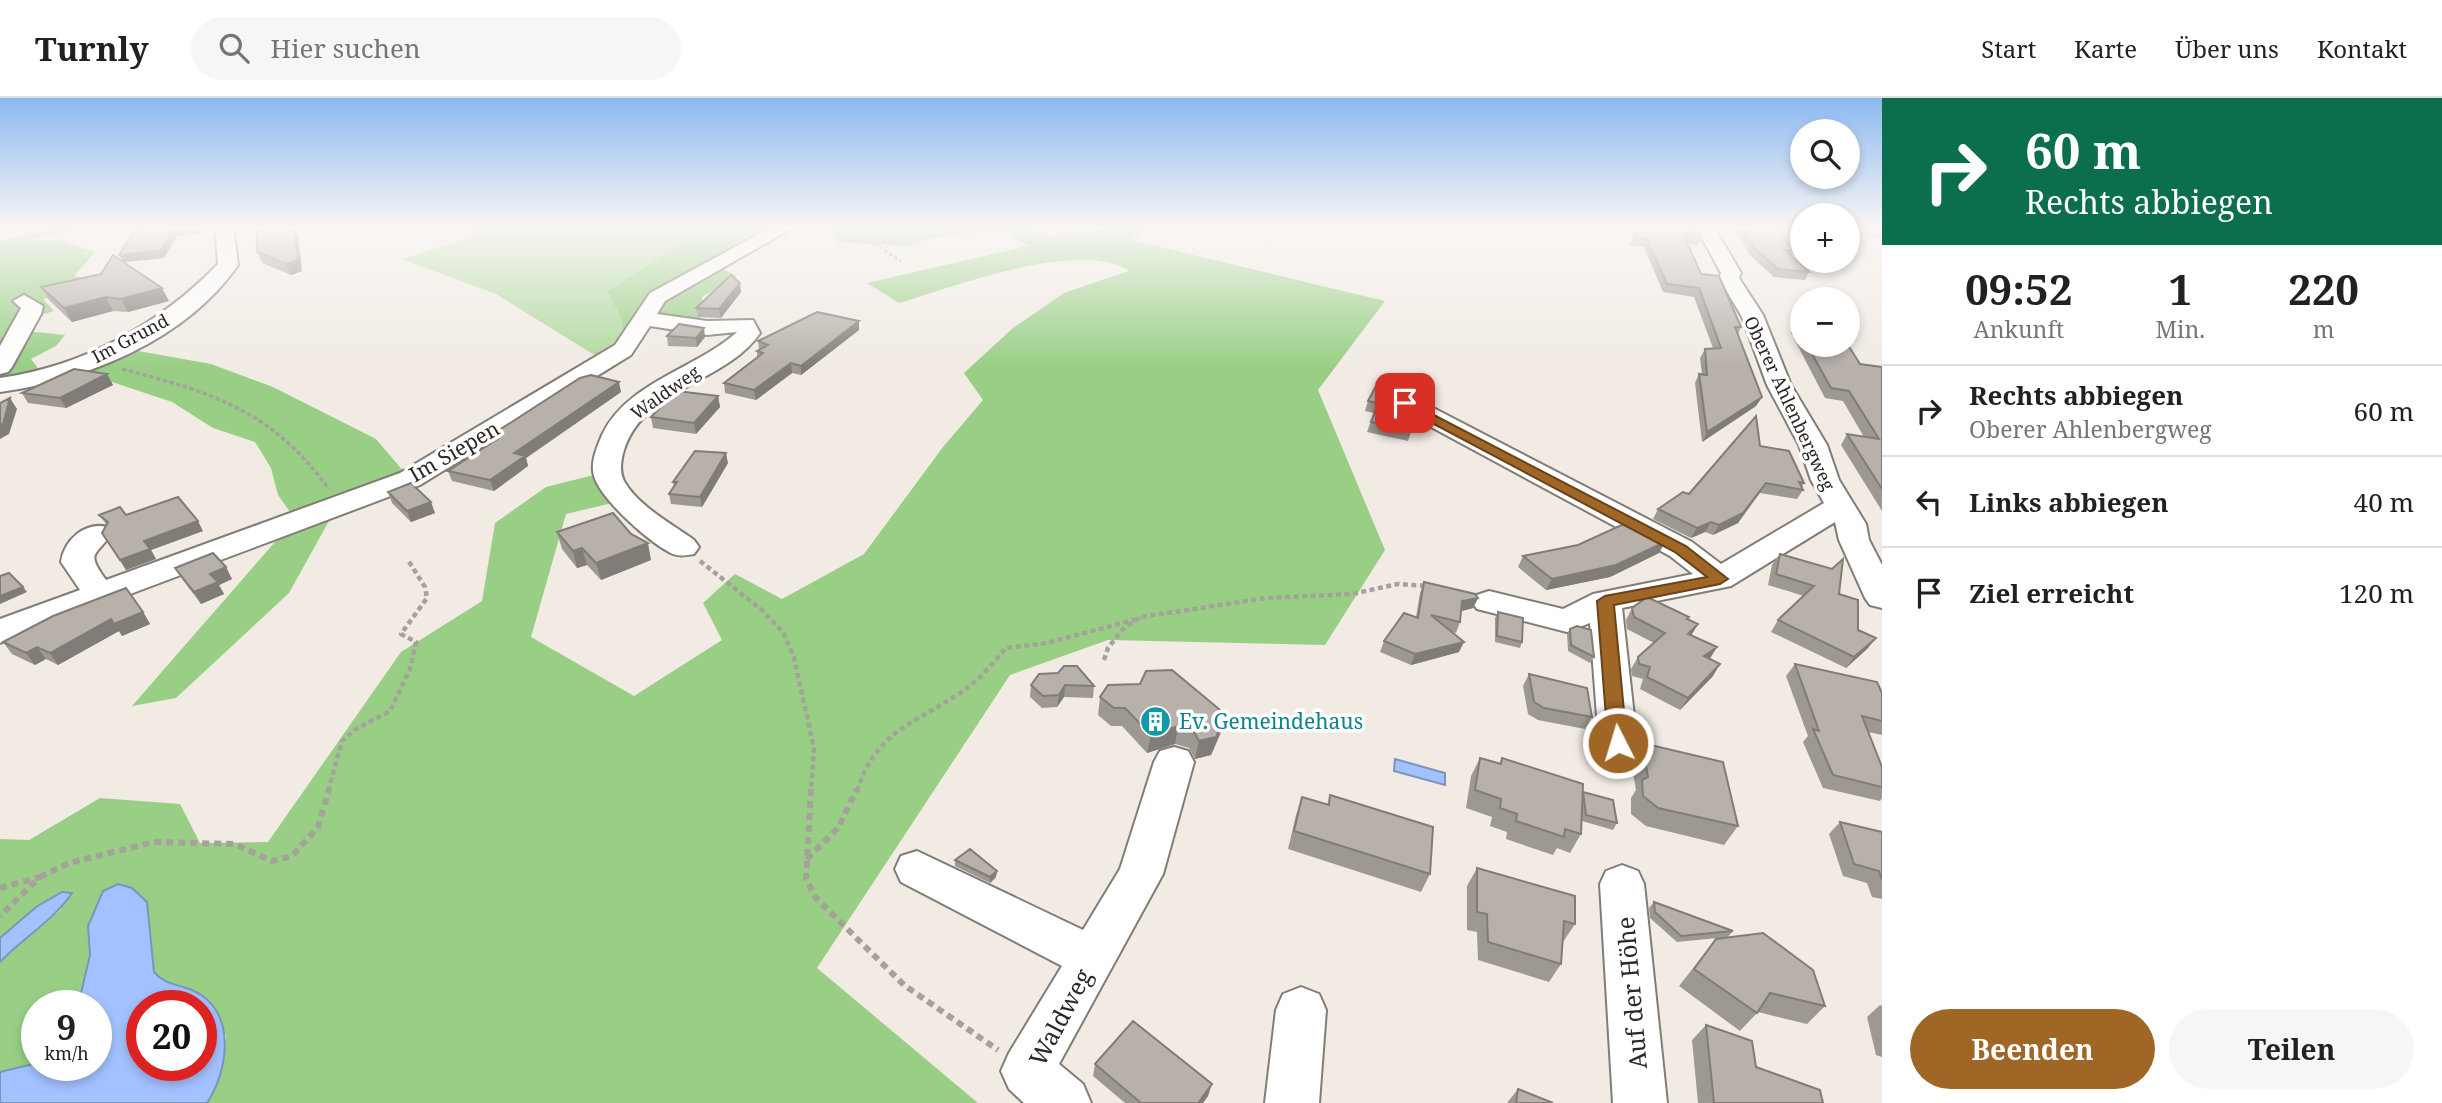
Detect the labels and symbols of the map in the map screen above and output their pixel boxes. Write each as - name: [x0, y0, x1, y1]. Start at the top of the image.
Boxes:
- street label: Im Grund: [87, 308, 173, 368]
- street label: Oberer Ahlenbergweg: [1739, 312, 1841, 494]
- street label: Waldweg: [626, 359, 705, 425]
- pin: [1375, 373, 1435, 433]
- street label: Im Siepen: [404, 414, 504, 488]
- building icon: Ev. Gemeindehaus: [1139, 704, 1173, 738]
- position arrow: [1581, 706, 1655, 780]
- place label: Ev. Gemeindehaus: [1179, 707, 1363, 735]
- street label: Auf der Höhe: [1608, 915, 1654, 1071]
- street label: Waldweg: [1021, 963, 1099, 1071]
- speed limit sign: 20: [126, 990, 217, 1081]

